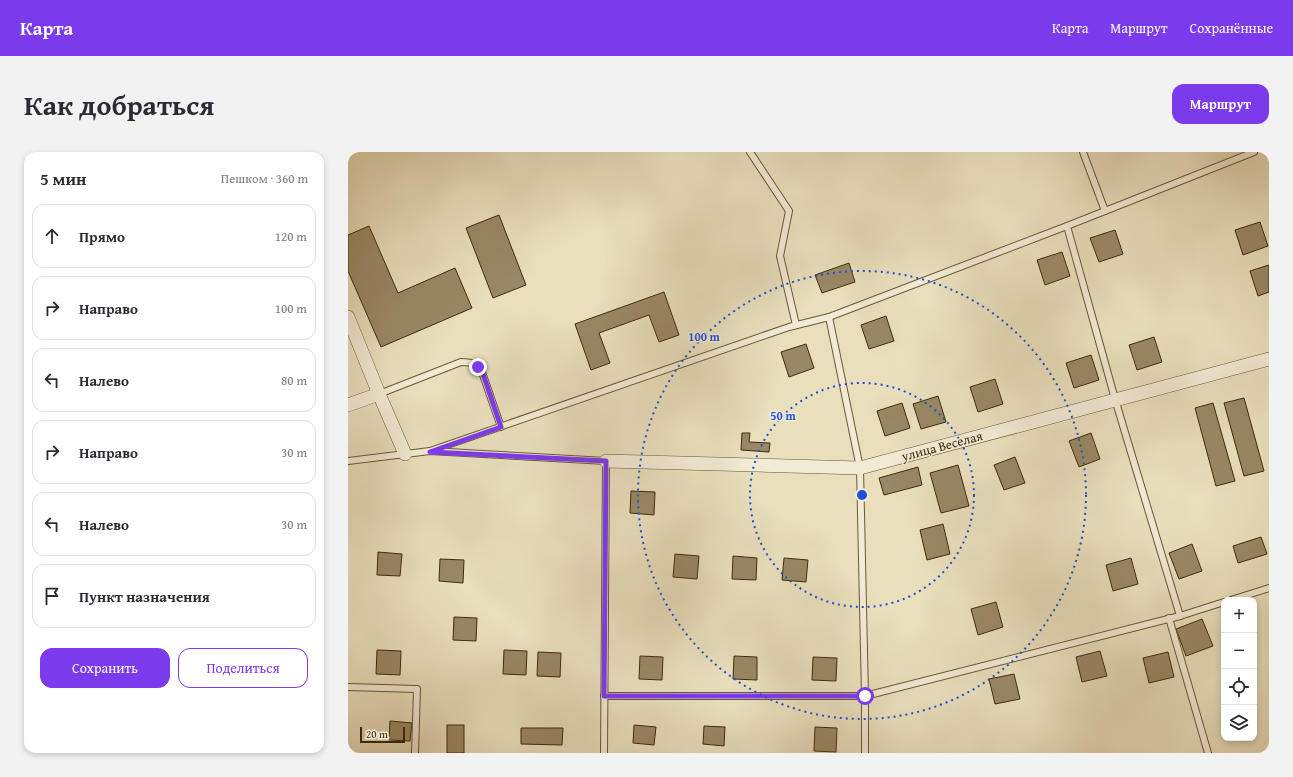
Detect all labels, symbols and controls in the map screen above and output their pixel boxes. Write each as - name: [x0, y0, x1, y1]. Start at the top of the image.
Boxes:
- text: Карта: [20, 14, 73, 42]
- text: Карта: [1052, 18, 1088, 38]
- text: Маршрут: [1110, 18, 1168, 38]
- text: Сохранённые: [1190, 18, 1273, 38]
- text: Как добраться: [24, 84, 214, 125]
- button: Маршрут: [1172, 84, 1269, 124]
- text: 5 мин: [40, 166, 86, 191]
- text: Пешком · 360 m: [221, 169, 308, 188]
- icon: ahead: [41, 225, 63, 247]
- text: Прямо: [79, 226, 125, 247]
- text: 120 m: [275, 227, 307, 246]
- icon: right: [41, 297, 63, 319]
- text: Направо: [79, 298, 138, 319]
- text: 100 m: [275, 299, 307, 318]
- text: 100 m: [688, 328, 721, 345]
- route end: [469, 358, 487, 376]
- icon: left: [41, 369, 63, 391]
- text: Налево: [79, 370, 129, 391]
- text: 80 m: [281, 371, 307, 390]
- text: 50 m: [770, 407, 796, 424]
- street label: улица Веселая: [898, 426, 985, 466]
- icon: right: [41, 441, 63, 463]
- text: Направо: [79, 442, 138, 463]
- text: 30 m: [281, 443, 307, 462]
- centre of rings: [855, 488, 869, 502]
- icon: left: [41, 513, 63, 535]
- text: Налево: [79, 514, 129, 535]
- text: 30 m: [281, 515, 307, 534]
- icon: arrive: [41, 585, 63, 607]
- text: Пункт назначения: [79, 586, 210, 607]
- map controls: [1221, 597, 1257, 741]
- button: +: [1221, 597, 1257, 633]
- button: −: [1221, 633, 1257, 669]
- button: Сохранить: [40, 648, 170, 688]
- button: Поделиться: [178, 648, 308, 688]
- button: locate: [1221, 669, 1257, 705]
- route start: [856, 687, 874, 705]
- button: layers: [1221, 705, 1257, 741]
- scale bar: [360, 725, 405, 744]
- text: 20 m: [366, 726, 388, 742]

